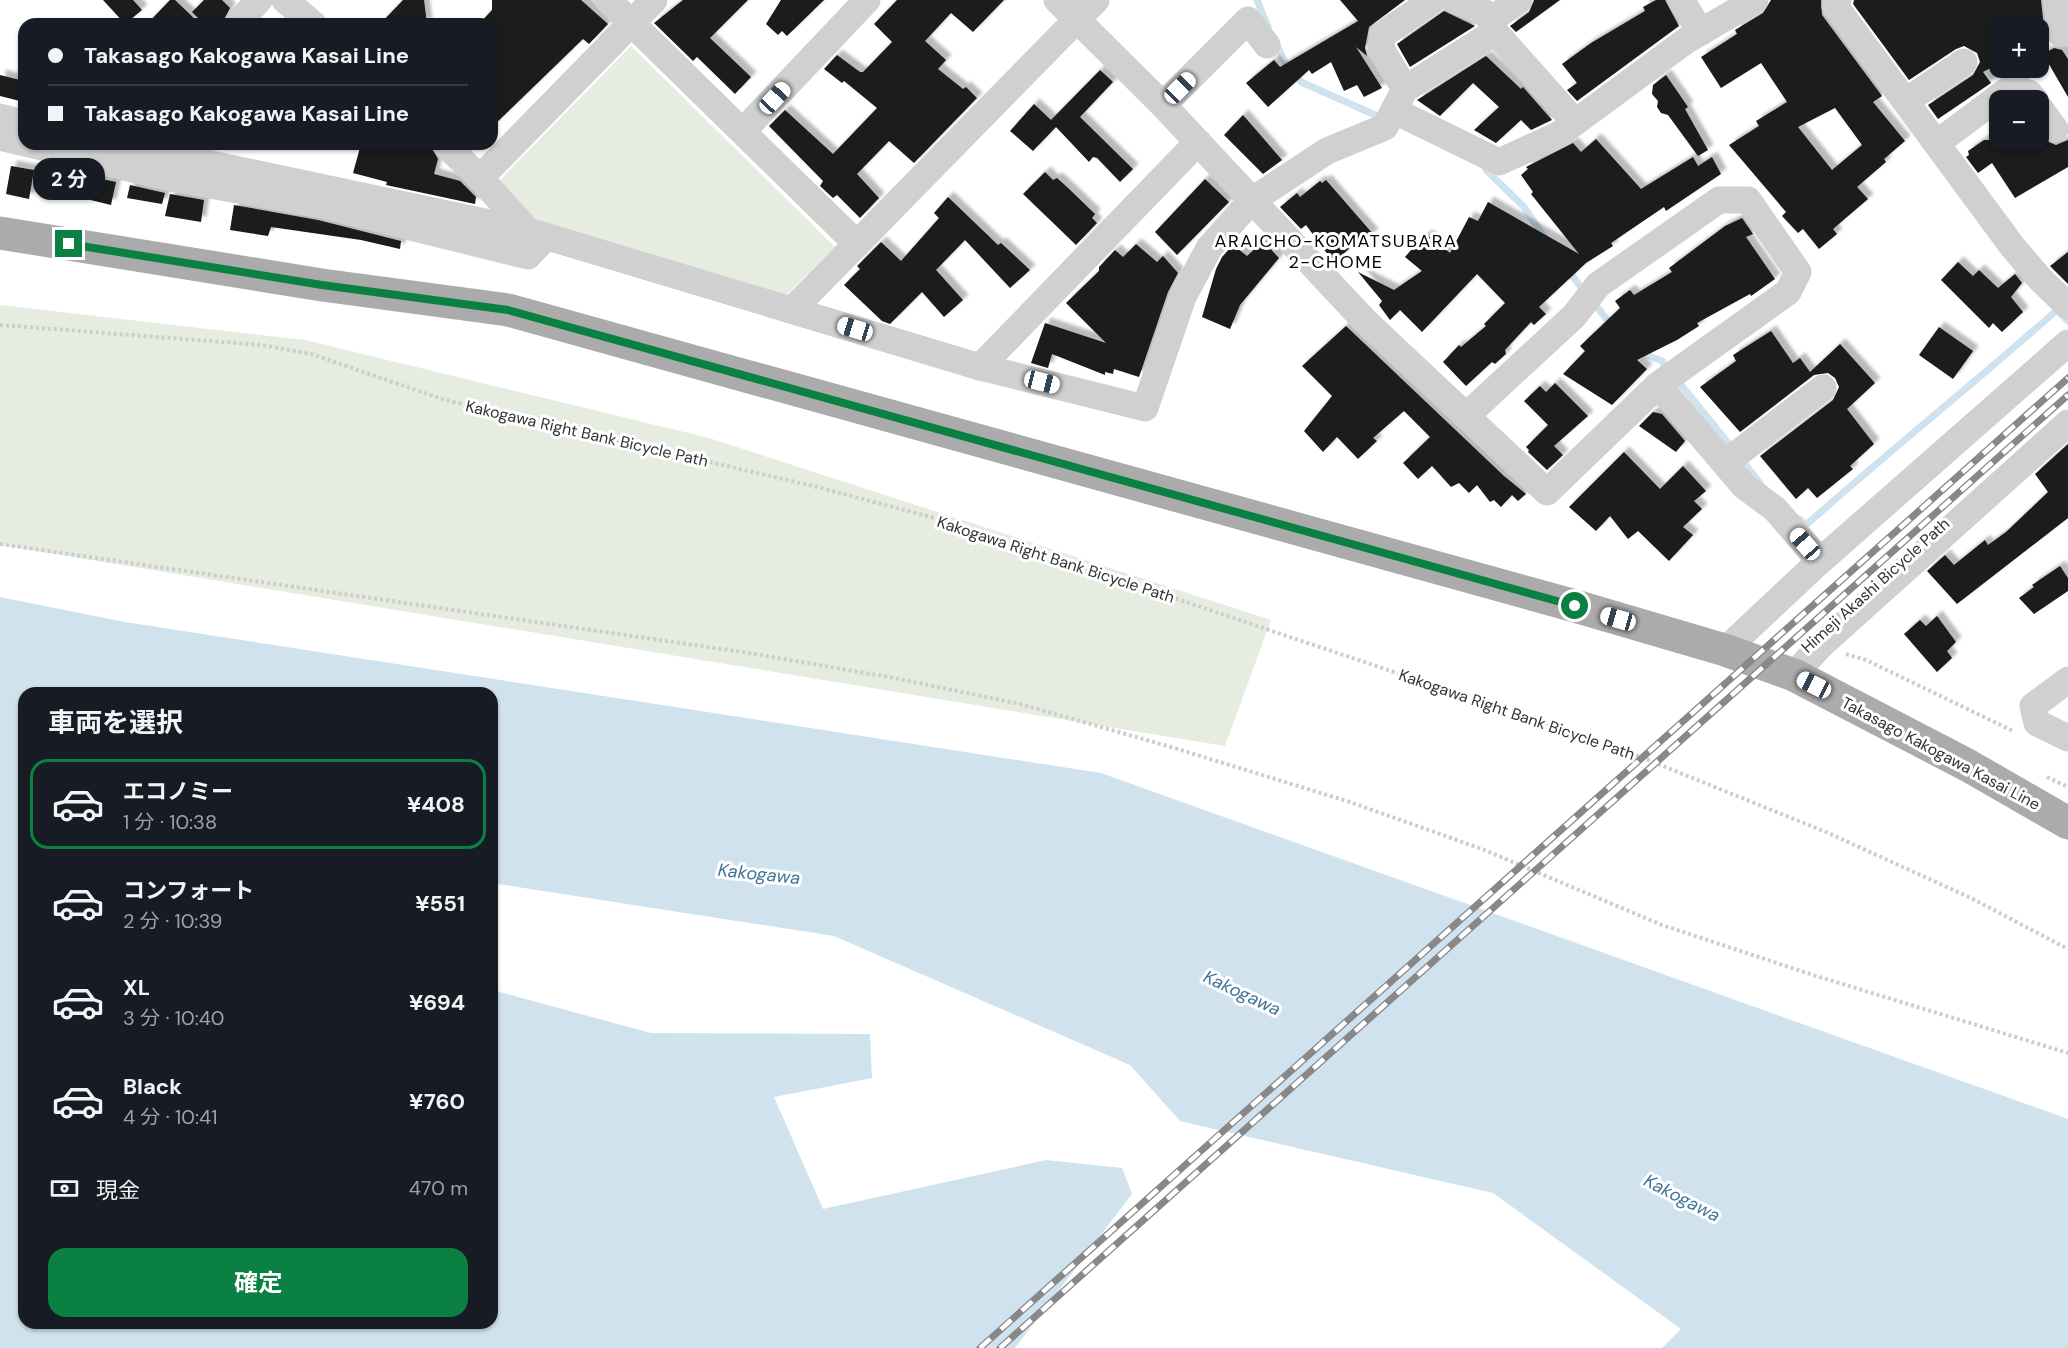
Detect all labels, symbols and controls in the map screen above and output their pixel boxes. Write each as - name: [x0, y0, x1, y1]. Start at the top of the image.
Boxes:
- map controls: [1989, 18, 2049, 150]
- button: +: [1989, 18, 2049, 78]
- text: Takasago Kakogawa Kasai Line: [84, 41, 409, 70]
- car: [1161, 69, 1199, 107]
- car: [756, 79, 794, 117]
- button: −: [1989, 90, 2049, 150]
- text: Takasago Kakogawa Kasai Line: [84, 99, 409, 128]
- callout: 2 分: [33, 157, 105, 199]
- text: 2 分: [51, 166, 87, 192]
- district label: ARAICHO-KOMATSUBARA 2-CHOME: [1215, 229, 1457, 274]
- route end: [55, 230, 82, 257]
- car: [835, 315, 875, 343]
- car: [1022, 369, 1062, 395]
- street label: Kakogawa Right Bank Bicycle Path: [464, 395, 710, 472]
- street label: Kakogawa Right Bank Bicycle Path: [935, 511, 1177, 608]
- street label: Himeji Akashi Bicycle Path: [1797, 513, 1954, 658]
- car: [1786, 525, 1824, 563]
- route start: [1561, 592, 1588, 619]
- car: [1598, 605, 1638, 633]
- street label: Kakogawa Right Bank Bicycle Path: [1396, 664, 1638, 765]
- car: [1794, 669, 1834, 701]
- street label: Takasago Kakogawa Kasai Line: [1838, 692, 2044, 815]
- text: 車両を選択: [48, 705, 183, 740]
- icon: car: [51, 777, 105, 831]
- text: エコノミー: [123, 777, 233, 806]
- text: ¥408: [407, 790, 465, 819]
- text: 1 分 · 10:38: [123, 809, 217, 835]
- water label: Kakogawa: [717, 858, 801, 890]
- icon: car: [51, 876, 105, 930]
- text: コンフォート: [123, 876, 254, 905]
- text: ¥551: [415, 889, 465, 918]
- text: 2 分 · 10:39: [123, 908, 222, 934]
- water label: Kakogawa: [1199, 965, 1285, 1021]
- text: XL: [123, 973, 150, 1002]
- icon: car: [51, 975, 105, 1029]
- text: ¥694: [409, 988, 465, 1017]
- text: 3 分 · 10:40: [123, 1005, 225, 1031]
- text: Black: [123, 1072, 182, 1101]
- icon: car: [51, 1074, 105, 1128]
- text: ¥760: [409, 1087, 465, 1116]
- text: 4 分 · 10:41: [123, 1104, 217, 1130]
- water label: Kakogawa: [1640, 1169, 1724, 1228]
- icon: cash: [48, 1172, 81, 1205]
- text: 470 m: [409, 1175, 468, 1201]
- text: 現金: [96, 1176, 140, 1205]
- button: 確定: [48, 1248, 468, 1317]

